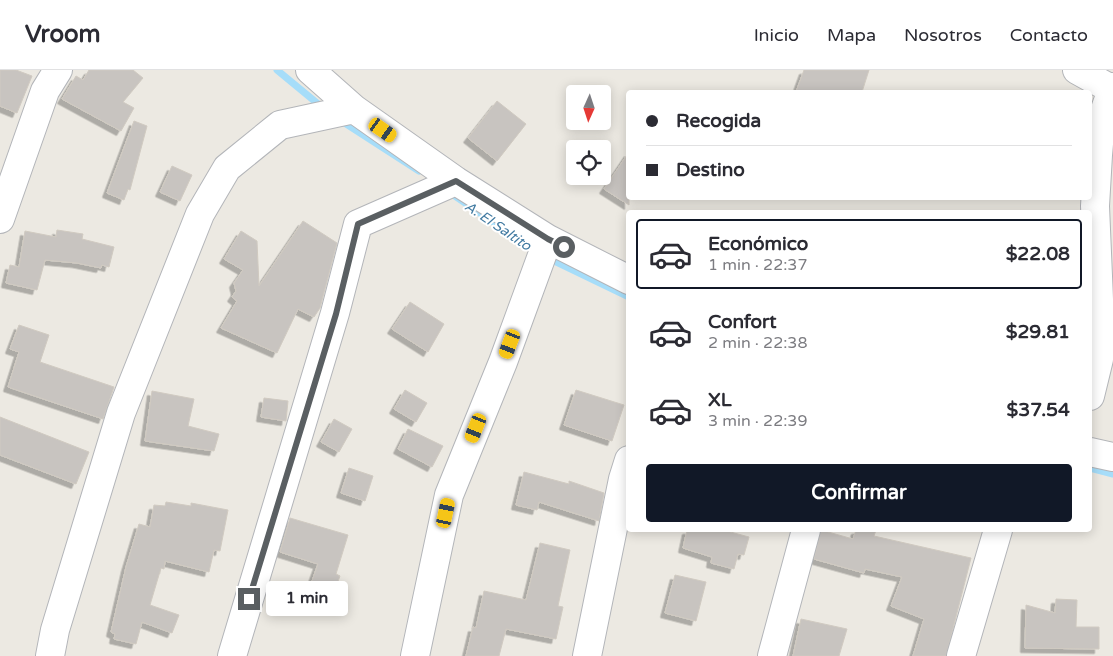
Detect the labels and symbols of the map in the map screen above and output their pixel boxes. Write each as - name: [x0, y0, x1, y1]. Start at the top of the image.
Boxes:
- north arrow: [566, 85, 611, 130]
- car: [366, 115, 399, 145]
- water label: A. El Saltito: [462, 198, 536, 255]
- route start: [553, 236, 575, 258]
- car: [497, 327, 522, 361]
- car: [463, 411, 488, 445]
- car: [435, 497, 456, 529]
- callout: 1 min: [266, 582, 349, 616]
- route end: [238, 588, 260, 610]

